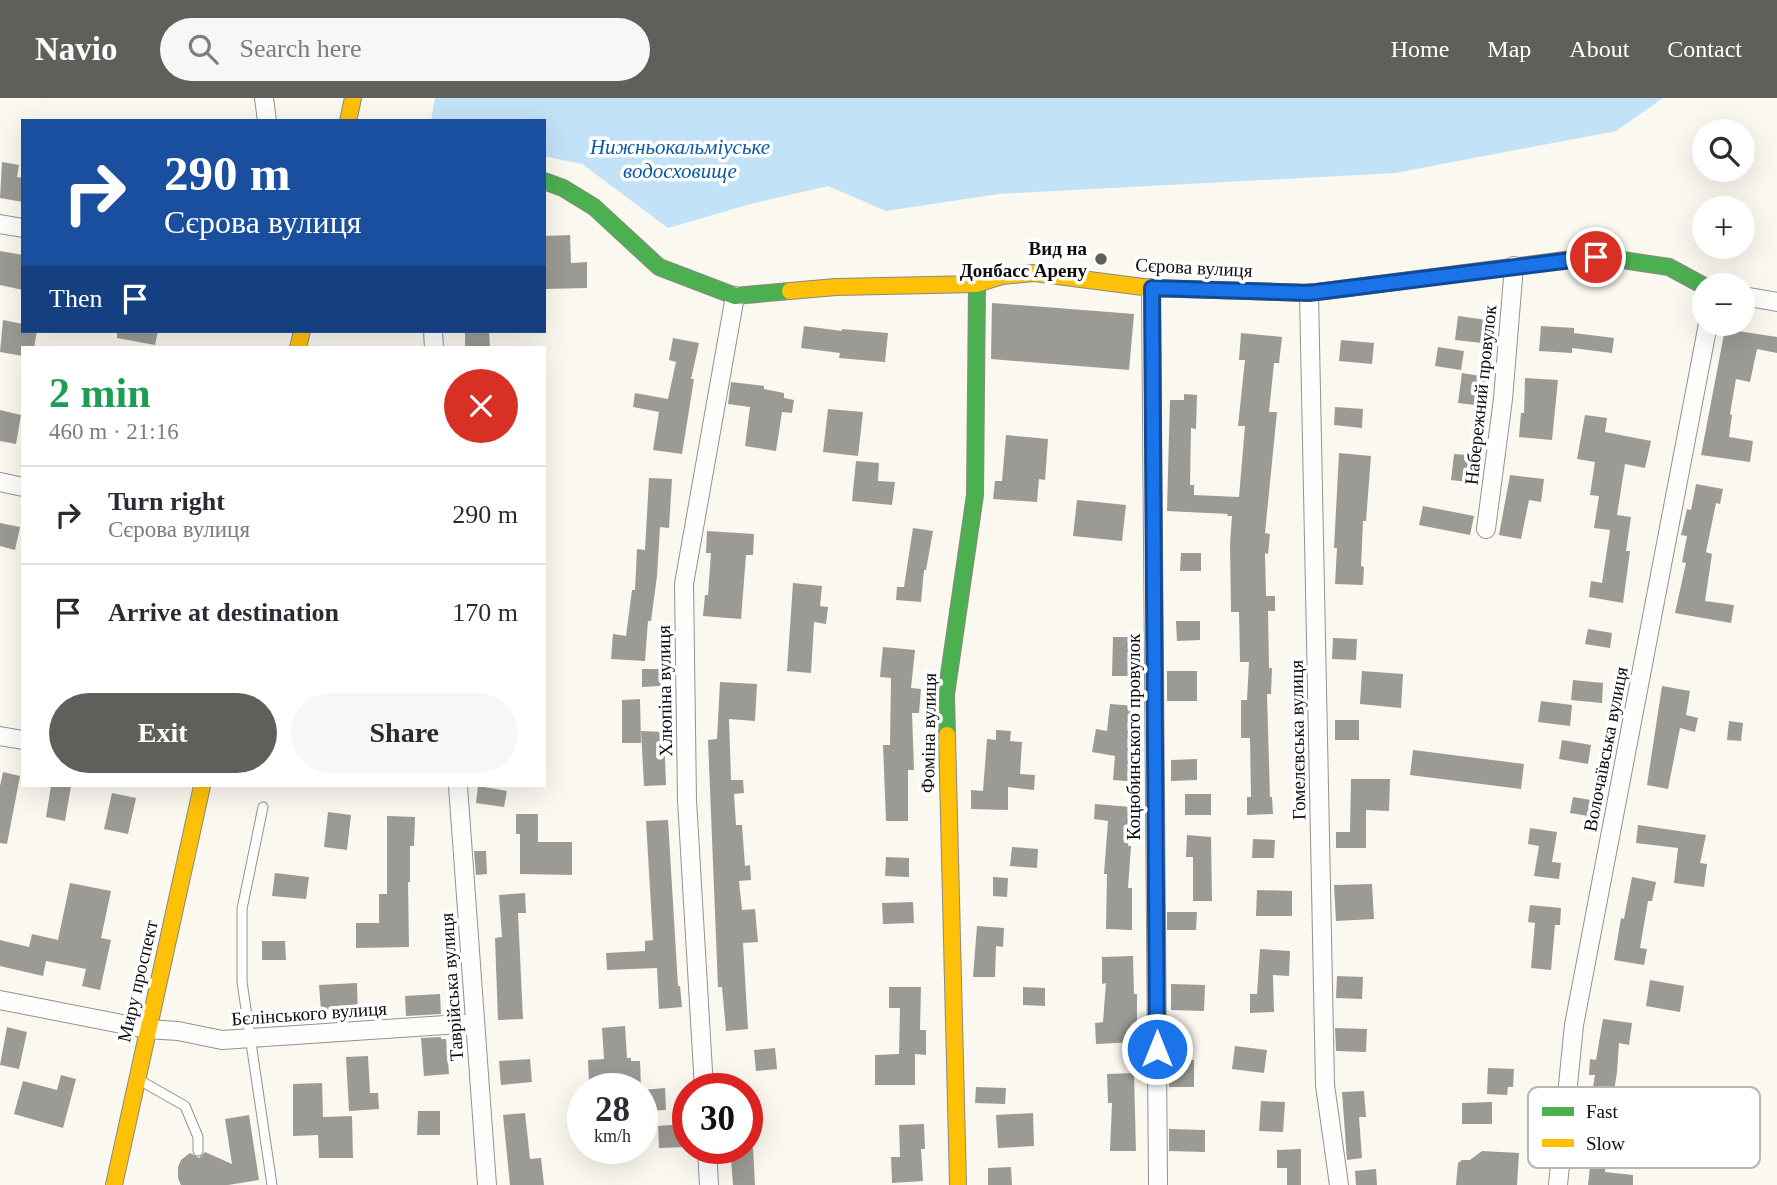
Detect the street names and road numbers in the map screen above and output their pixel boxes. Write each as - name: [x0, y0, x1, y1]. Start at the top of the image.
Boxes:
- street label: Сєрова вулиця: [1135, 254, 1253, 281]
- street label: Набережний провулок: [1461, 303, 1500, 486]
- street label: Хлюпіна вулиця: [653, 625, 676, 757]
- street label: Коцюбинського провулок: [1123, 633, 1144, 840]
- street label: Гомелєвська вулиця: [1286, 659, 1309, 820]
- street label: Волочаївська вулиця: [1579, 665, 1632, 833]
- street label: Фоміна вулиця: [917, 672, 940, 793]
- street label: Таврійська вулиця: [436, 912, 467, 1062]
- street label: Миру проспект: [113, 917, 162, 1044]
- street label: Бєлінського вулиця: [231, 998, 388, 1029]

